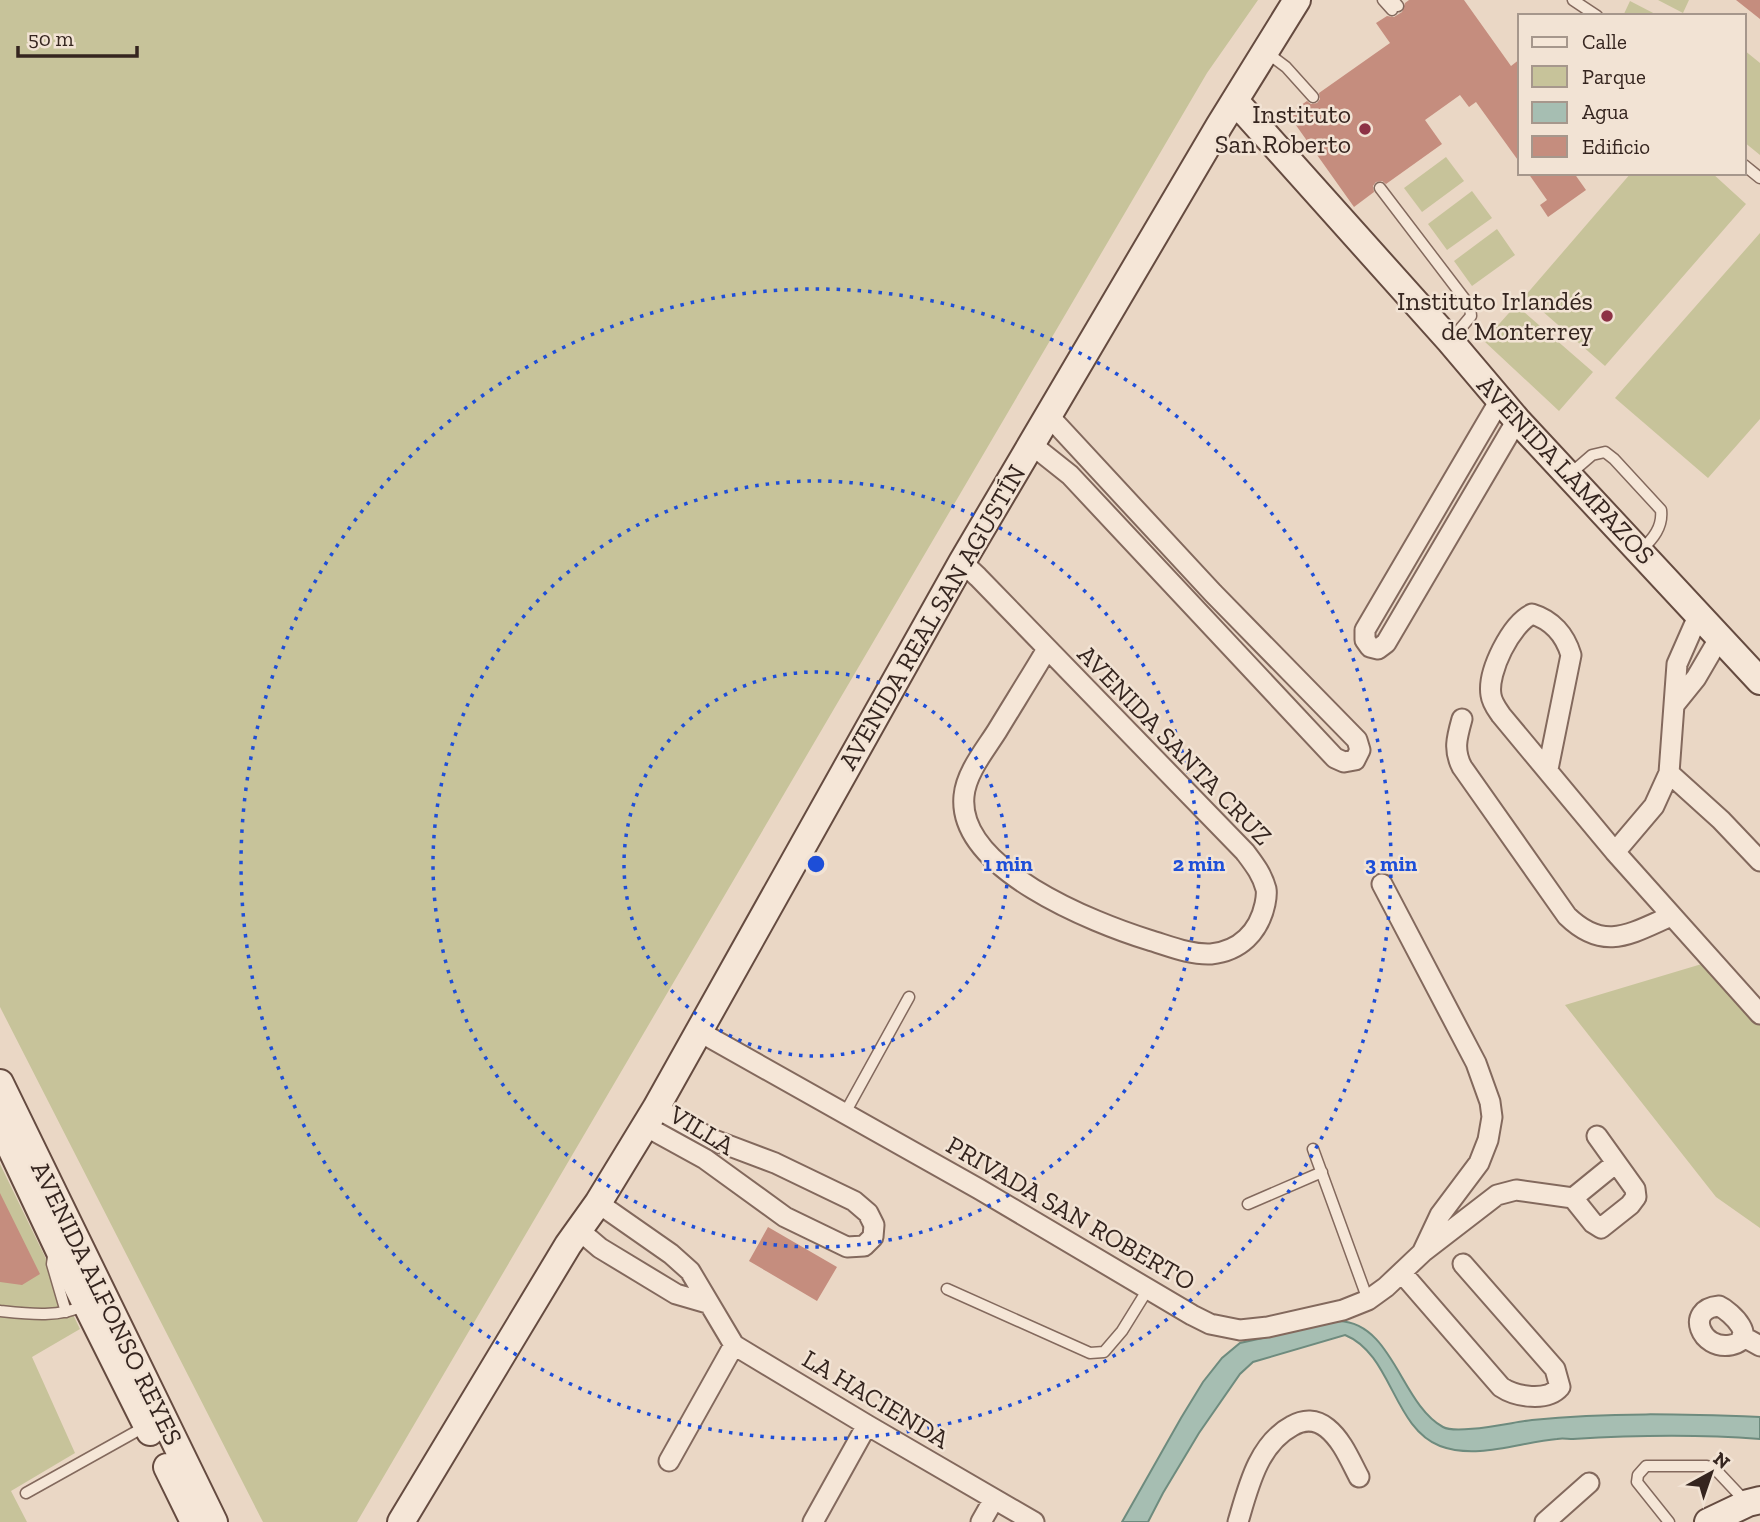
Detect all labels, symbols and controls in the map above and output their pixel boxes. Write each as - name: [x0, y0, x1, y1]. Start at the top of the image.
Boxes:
- scale bar: [18, 14, 136, 58]
- legend: [1518, 14, 1746, 175]
- text: 50 m: [28, 26, 74, 51]
- text: Calle: [1582, 29, 1627, 54]
- text: Parque: [1582, 64, 1646, 89]
- place label: Instituto San Roberto: [1215, 98, 1351, 160]
- text: Agua: [1582, 99, 1629, 124]
- marker: Instituto San Roberto: [1357, 121, 1373, 137]
- text: Edificio: [1582, 134, 1650, 159]
- place label: Instituto Irlandés de Monterrey: [1397, 285, 1594, 347]
- marker: Instituto Irlandés de Monterrey: [1599, 308, 1615, 324]
- street label: AVENIDA LAMPAZOS: [1470, 369, 1662, 571]
- street label: AVENIDA REAL SAN AGUSTÍN: [831, 459, 1033, 775]
- street label: AVENIDA SANTA CRUZ: [1071, 638, 1279, 852]
- text: 1 min: [983, 851, 1033, 876]
- text: 2 min: [1173, 851, 1226, 876]
- text: 3 min: [1365, 851, 1418, 876]
- centre of rings: [804, 852, 828, 876]
- street label: VILLA: [663, 1098, 741, 1162]
- street label: PRIVADA SAN ROBERTO: [941, 1129, 1201, 1297]
- street label: AVENIDA ALFONSO REYES: [24, 1156, 190, 1450]
- street label: LA HACIENDA: [797, 1343, 956, 1456]
- north arrow: [1676, 1438, 1746, 1508]
- text: N: [1709, 1447, 1735, 1474]

